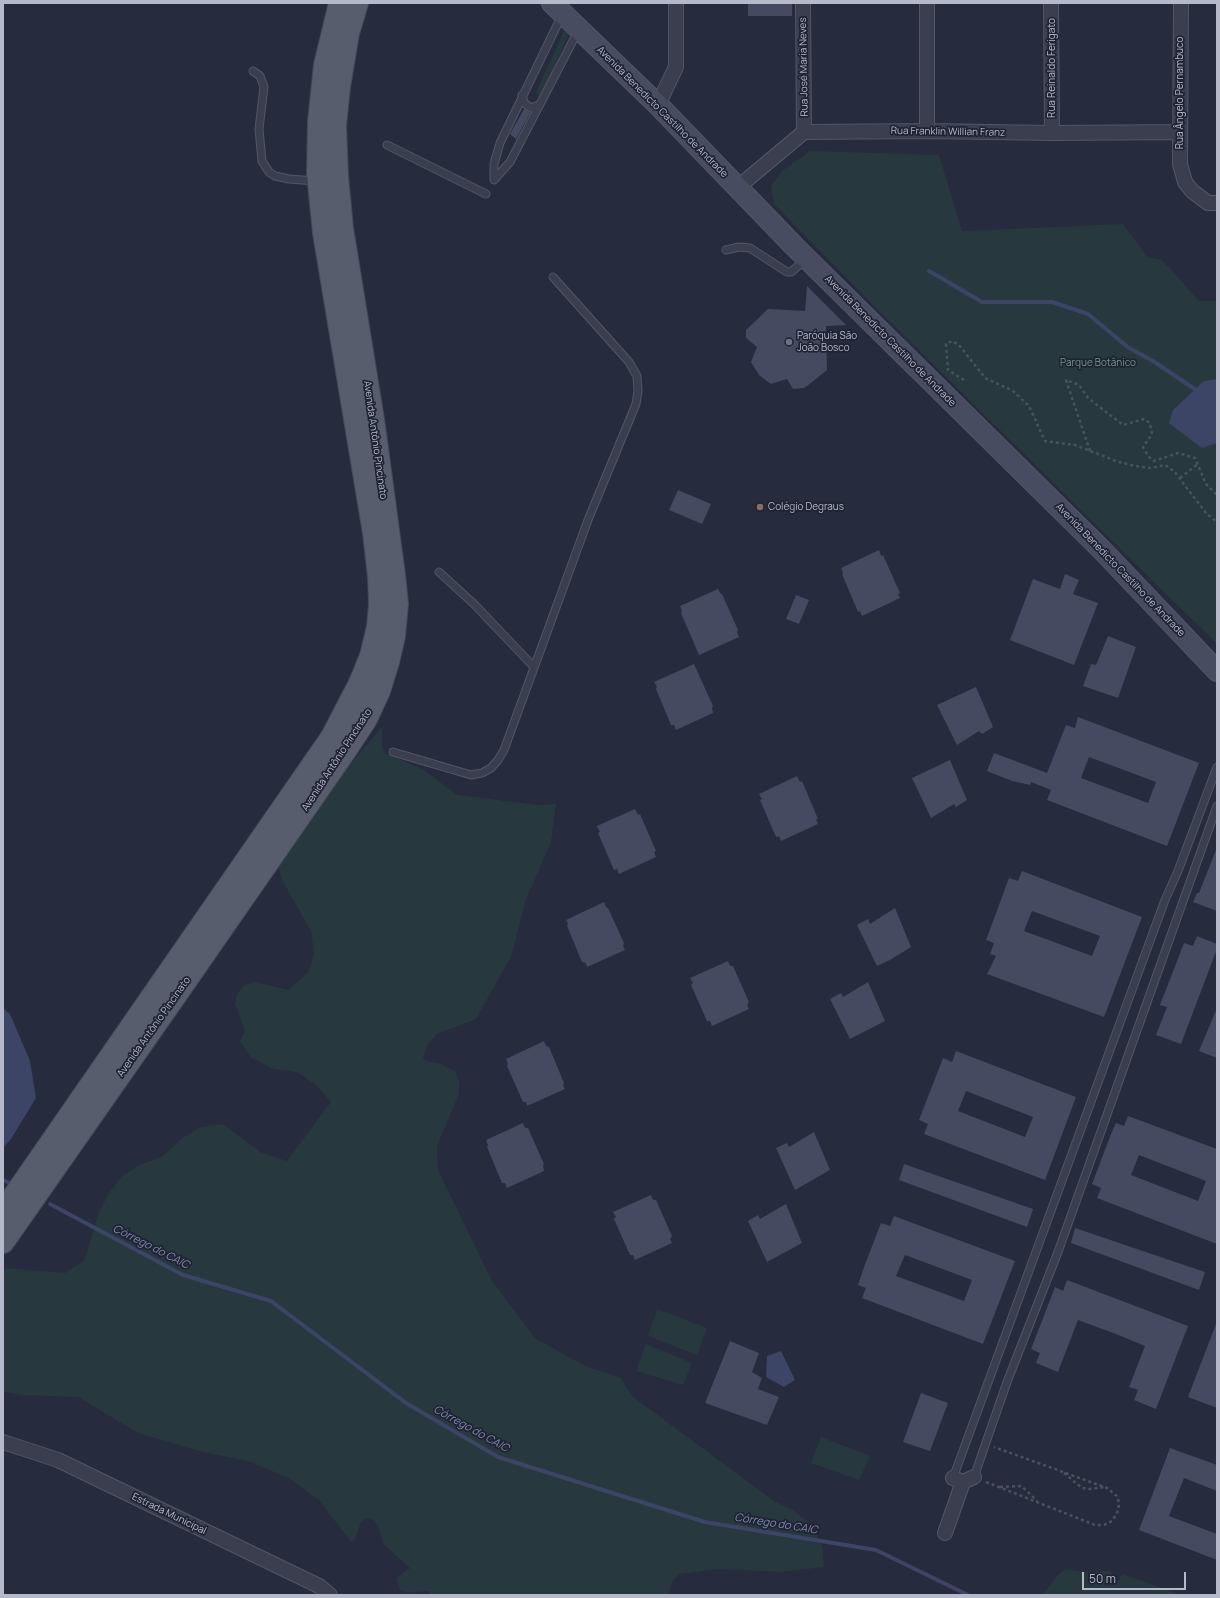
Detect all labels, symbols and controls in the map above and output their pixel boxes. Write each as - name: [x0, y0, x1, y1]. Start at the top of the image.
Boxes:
- street label: Rua José Maria Neves: [797, 17, 811, 117]
- street label: Rua Reinaldo Ferigato: [1046, 18, 1058, 118]
- street label: Rua Ângelo Pernambuco: [1174, 37, 1186, 149]
- street label: Avenida Benedicto Castilho de Andrade: [594, 44, 730, 180]
- street label: Rua Franklin Willian Franz: [891, 125, 1005, 139]
- street label: Avenida Benedicto Castilho de Andrade: [822, 273, 958, 409]
- place label: Paróquia São João Bosco: [797, 330, 857, 354]
- marker: Paróquia São João Bosco: [784, 337, 794, 347]
- park label: Parque Botânico: [1060, 357, 1136, 369]
- street label: Avenida Antônio Pincinato: [361, 380, 389, 500]
- place label: Colégio Degraus: [768, 501, 844, 513]
- street label: Avenida Benedicto Castilho de Andrade: [1053, 501, 1187, 639]
- marker: Colégio Degraus: [755, 502, 765, 512]
- street label: Avenida Antônio Pincinato: [299, 707, 375, 813]
- street label: Avenida Antônio Pincinato: [115, 975, 193, 1079]
- water label: Córrego do CAIC: [111, 1222, 191, 1272]
- water label: Córrego do CAIC: [431, 1403, 511, 1455]
- street label: Estrada Municipal: [130, 1491, 208, 1537]
- water label: Córrego do CAIC: [733, 1511, 819, 1537]
- scale bar: [1084, 1564, 1188, 1590]
- text: 50 m: [1089, 1570, 1116, 1587]

